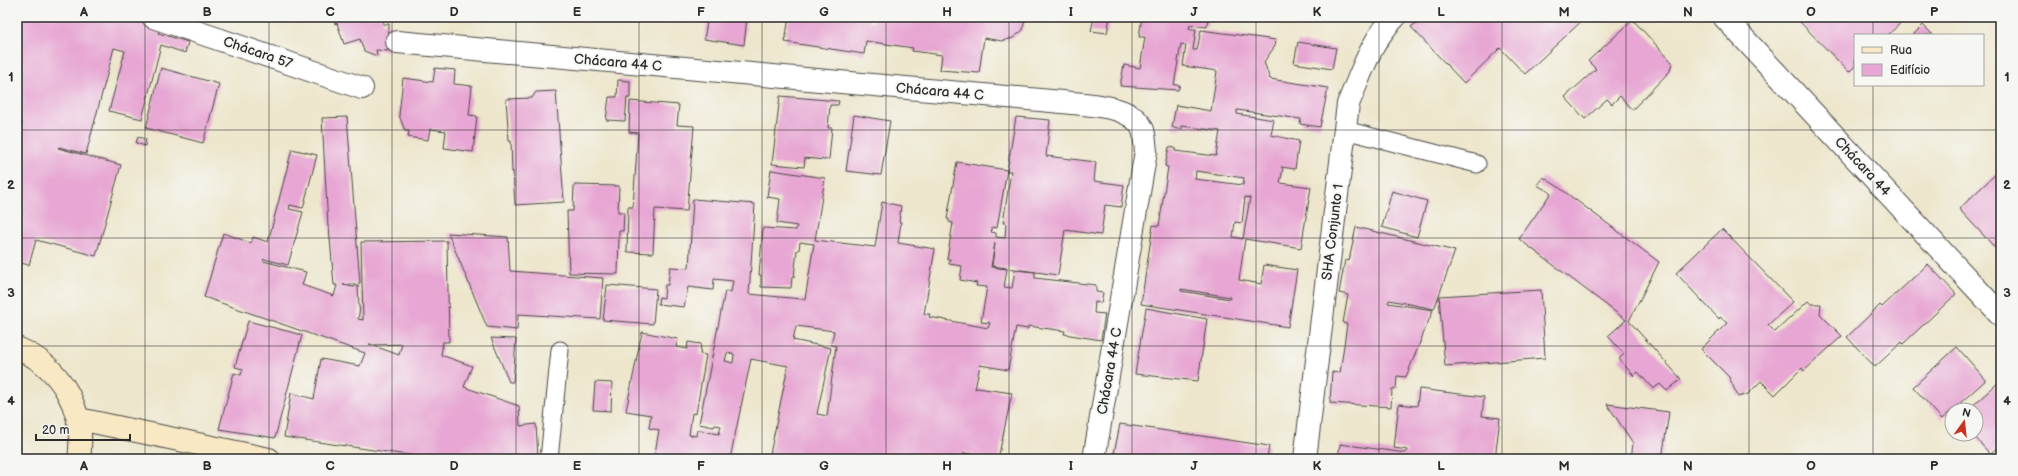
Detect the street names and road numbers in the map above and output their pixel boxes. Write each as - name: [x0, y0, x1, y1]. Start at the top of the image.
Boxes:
- street label: Chácara 57: [221, 33, 295, 72]
- street label: Chácara 44 C: [573, 50, 663, 75]
- street label: Chácara 44 C: [895, 79, 985, 104]
- street label: Chácara 44: [1831, 133, 1895, 200]
- street label: SHA Conjunto 1: [1318, 183, 1347, 281]
- street label: Chácara 44 C: [1093, 326, 1126, 416]

